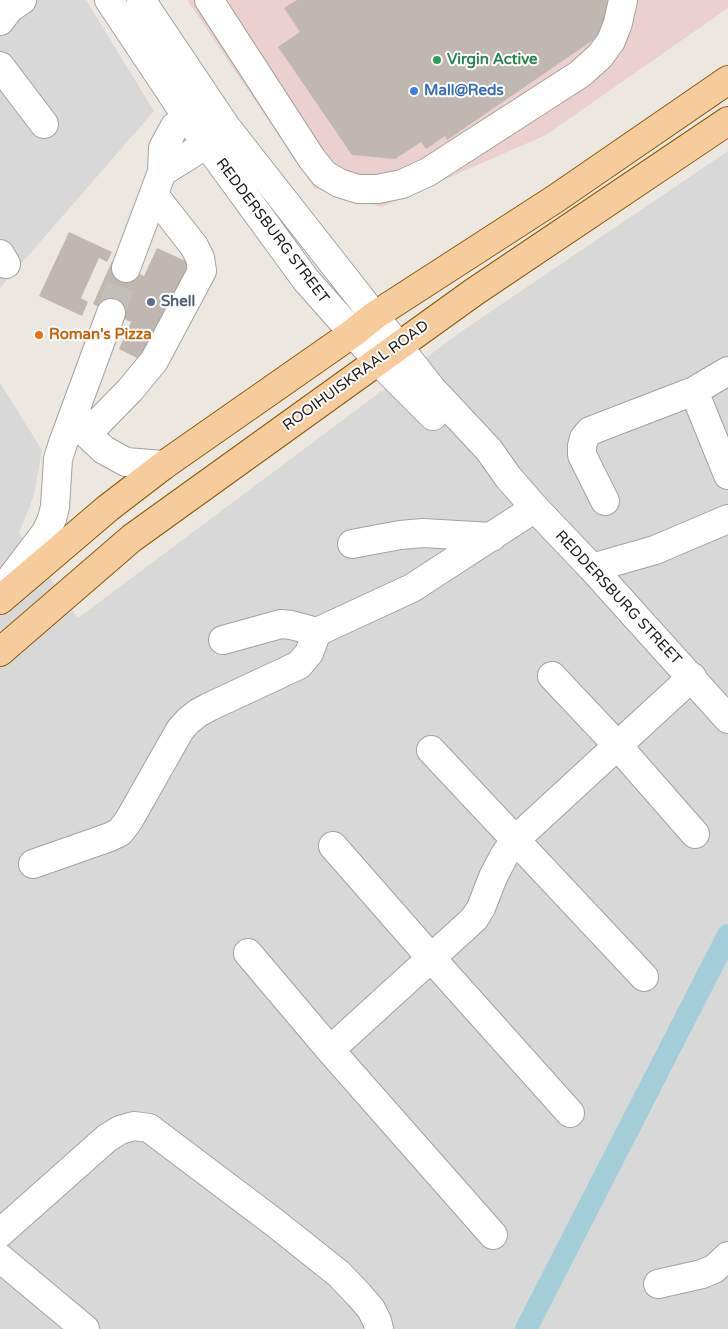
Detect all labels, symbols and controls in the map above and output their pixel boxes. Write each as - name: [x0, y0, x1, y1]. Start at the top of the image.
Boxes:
- place label: Virgin Active: [447, 51, 538, 69]
- marker: Virgin Active: [431, 54, 443, 66]
- place label: Mall@Reds: [424, 82, 504, 100]
- marker: Mall@Reds: [408, 85, 420, 97]
- street label: REDDERSBURG STREET: [212, 155, 332, 307]
- place label: Shell: [161, 293, 195, 311]
- marker: Shell: [145, 296, 157, 308]
- street label: ROOIHUISKRAAL ROAD: [280, 317, 432, 435]
- place label: Roman's Pizza: [49, 326, 152, 344]
- marker: Roman's Pizza: [33, 329, 45, 341]
- street label: REDDERSBURG STREET: [551, 527, 685, 669]

